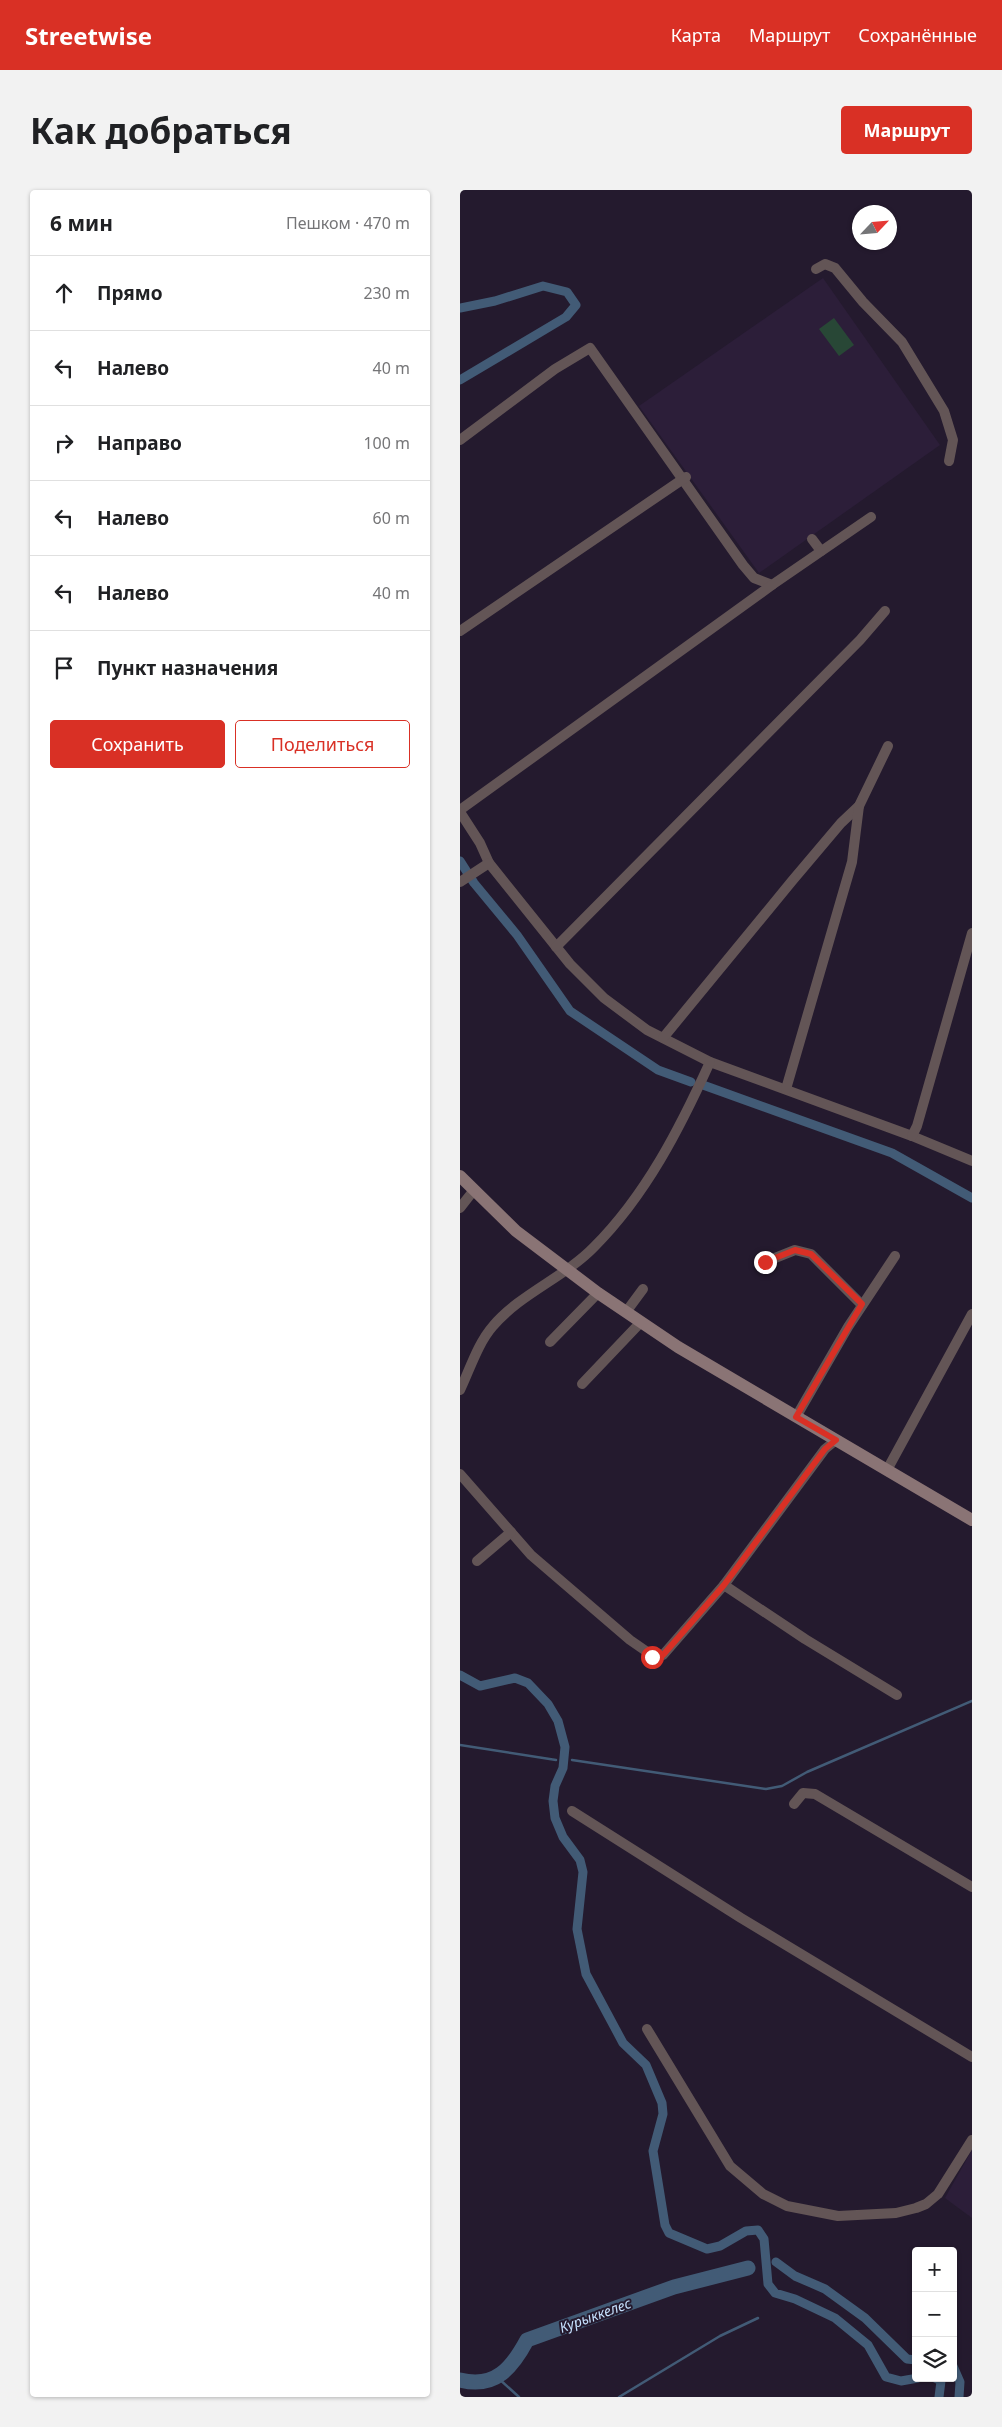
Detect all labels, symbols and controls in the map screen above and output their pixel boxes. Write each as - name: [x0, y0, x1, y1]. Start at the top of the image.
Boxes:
- text: Streetwise: [25, 19, 152, 52]
- text: Карта: [671, 23, 721, 47]
- text: Маршрут: [749, 23, 830, 47]
- text: Сохранённые: [858, 23, 977, 47]
- button: Маршрут: [841, 106, 972, 154]
- text: Как добраться: [30, 107, 292, 154]
- north arrow: [852, 205, 897, 250]
- text: 6 мин: [50, 209, 113, 237]
- text: Пешком · 470 m: [286, 212, 410, 234]
- icon: ahead: [50, 279, 78, 307]
- text: Прямо: [97, 280, 163, 306]
- text: 230 m: [363, 282, 410, 304]
- icon: left: [50, 354, 78, 382]
- text: Налево: [97, 355, 169, 381]
- text: 40 m: [373, 357, 410, 379]
- icon: right: [50, 429, 78, 457]
- text: Направо: [97, 430, 182, 456]
- text: 100 m: [363, 432, 410, 454]
- icon: left: [50, 504, 78, 532]
- text: Налево: [97, 505, 169, 531]
- text: 60 m: [373, 507, 410, 529]
- icon: left: [50, 579, 78, 607]
- text: Налево: [97, 580, 169, 606]
- text: 40 m: [373, 582, 410, 604]
- icon: arrive: [50, 654, 78, 682]
- text: Пункт назначения: [97, 655, 278, 681]
- button: Сохранить: [50, 720, 225, 768]
- button: Поделиться: [235, 720, 410, 768]
- route end: [754, 1251, 777, 1274]
- route start: [641, 1646, 664, 1669]
- map controls: [912, 2247, 957, 2382]
- button: +: [912, 2247, 957, 2292]
- button: −: [912, 2292, 957, 2337]
- water label: Курыккелес: [557, 2293, 634, 2337]
- button: layers: [912, 2337, 957, 2382]

